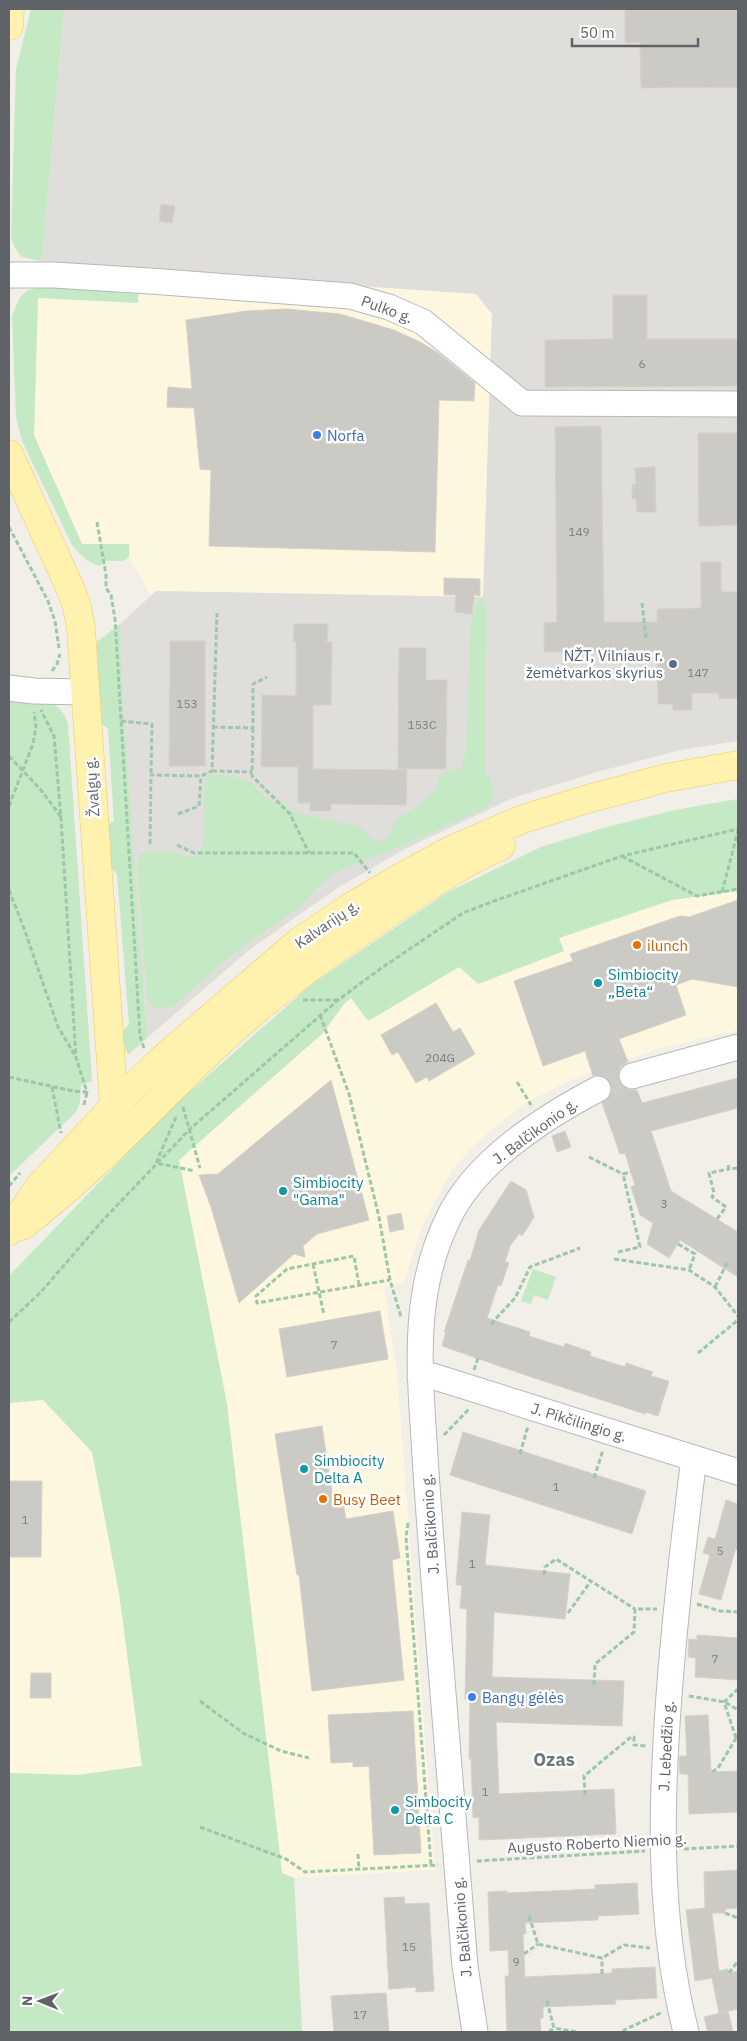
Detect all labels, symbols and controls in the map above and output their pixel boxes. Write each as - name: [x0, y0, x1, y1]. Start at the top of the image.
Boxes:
- scale bar: [572, 15, 698, 47]
- text: 50 m: [580, 23, 615, 42]
- street label: Pulko g.: [359, 291, 415, 327]
- house number: 6: [638, 356, 646, 371]
- place label: Norfa: [327, 426, 364, 445]
- marker: Norfa: [311, 429, 323, 441]
- house number: 149: [568, 524, 590, 539]
- place label: NŽT, Vilniaus r. žemėtvarkos skyrius: [526, 646, 663, 682]
- marker: NŽT, Vilniaus r. žemėtvarkos skyrius: [667, 658, 679, 670]
- house number: 147: [687, 665, 709, 680]
- house number: 153: [176, 696, 198, 711]
- house number: 153C: [407, 717, 437, 732]
- street label: Žvalgų g.: [80, 756, 104, 818]
- street label: Kalvarijų g.: [291, 896, 363, 952]
- place label: ilunch: [647, 936, 688, 955]
- marker: ilunch: [631, 939, 643, 951]
- place label: Simbiocity „Beta“: [608, 965, 679, 1001]
- marker: Simbiocity „Beta“: [592, 977, 604, 989]
- house number: 204G: [425, 1050, 455, 1065]
- street label: J. Balčikonio g.: [489, 1094, 581, 1168]
- place label: Simbiocity "Gama": [293, 1173, 364, 1209]
- marker: Simbiocity "Gama": [277, 1185, 289, 1197]
- house number: 3: [660, 1196, 668, 1211]
- house number: 7: [330, 1337, 338, 1352]
- street label: J. Pikčilingio g.: [529, 1398, 629, 1446]
- place label: Simbiocity Delta A: [314, 1451, 385, 1487]
- marker: Simbiocity Delta A: [298, 1463, 310, 1475]
- street label: J. Balčikonio g.: [417, 1473, 443, 1575]
- house number: 1: [552, 1479, 560, 1494]
- place label: Busy Beet: [333, 1490, 401, 1509]
- marker: Busy Beet: [317, 1493, 329, 1505]
- house number: 1: [21, 1512, 29, 1527]
- house number: 5: [716, 1543, 724, 1558]
- house number: 1: [468, 1556, 476, 1571]
- house number: 7: [711, 1651, 719, 1666]
- place label: Bangų gėlės: [482, 1688, 564, 1707]
- marker: Bangų gėlės: [466, 1691, 478, 1703]
- street label: J. Lebedžio g.: [654, 1700, 678, 1792]
- district label: Ozas: [533, 1748, 575, 1771]
- house number: 1: [481, 1784, 489, 1799]
- place label: Simbocity Delta C: [405, 1792, 472, 1828]
- marker: Simbocity Delta C: [389, 1804, 401, 1816]
- street label: Augusto Roberto Niemio g.: [507, 1829, 687, 1857]
- street label: J. Balčikonio g.: [448, 1876, 476, 1978]
- house number: 15: [402, 1939, 416, 1954]
- house number: 9: [512, 1954, 520, 1969]
- north arrow: [15, 1976, 65, 2026]
- text: N: [18, 1996, 36, 2006]
- house number: 17: [353, 2007, 367, 2022]

